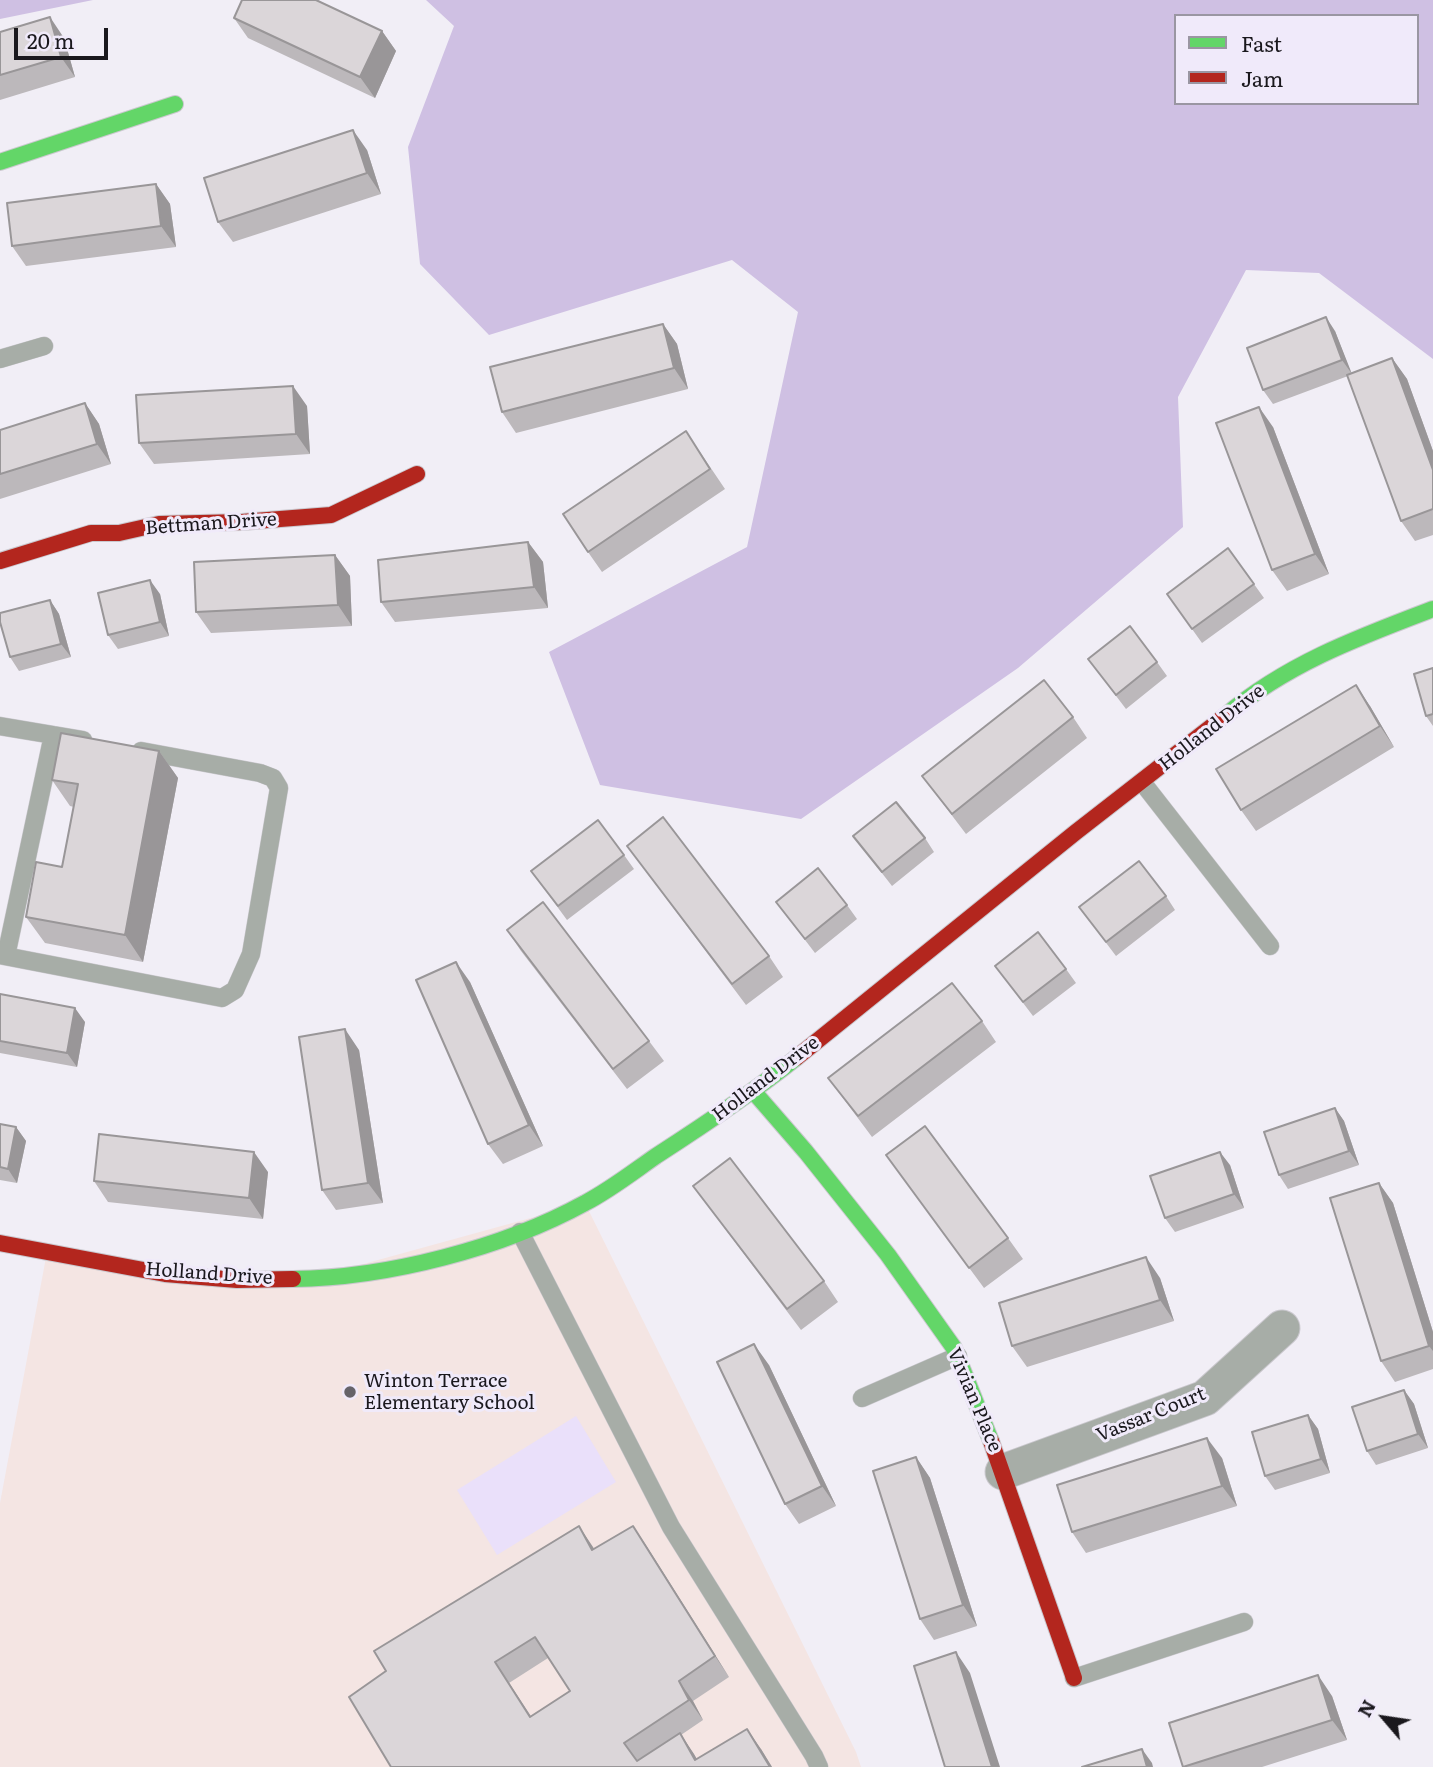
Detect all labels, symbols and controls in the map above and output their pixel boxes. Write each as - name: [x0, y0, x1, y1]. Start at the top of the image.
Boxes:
- scale bar: [18, 14, 112, 58]
- legend: [1174, 14, 1419, 105]
- text: 20 m: [27, 24, 74, 55]
- text: Fast: [1241, 27, 1282, 58]
- text: Jam: [1241, 62, 1283, 93]
- street label: Bettman Drive: [144, 508, 278, 540]
- street label: Holland Drive: [1155, 680, 1269, 776]
- street label: Holland Drive: [708, 1032, 824, 1126]
- street label: Holland Drive: [145, 1258, 273, 1290]
- street label: Vivian Place: [942, 1345, 1006, 1455]
- place label: Winton Terrace Elementary School: [364, 1370, 535, 1414]
- street label: Vassar Court: [1093, 1383, 1209, 1447]
- marker: Winton Terrace Elementary School: [342, 1384, 358, 1400]
- north arrow: [1349, 1683, 1419, 1753]
- text: N: [1350, 1694, 1382, 1722]

